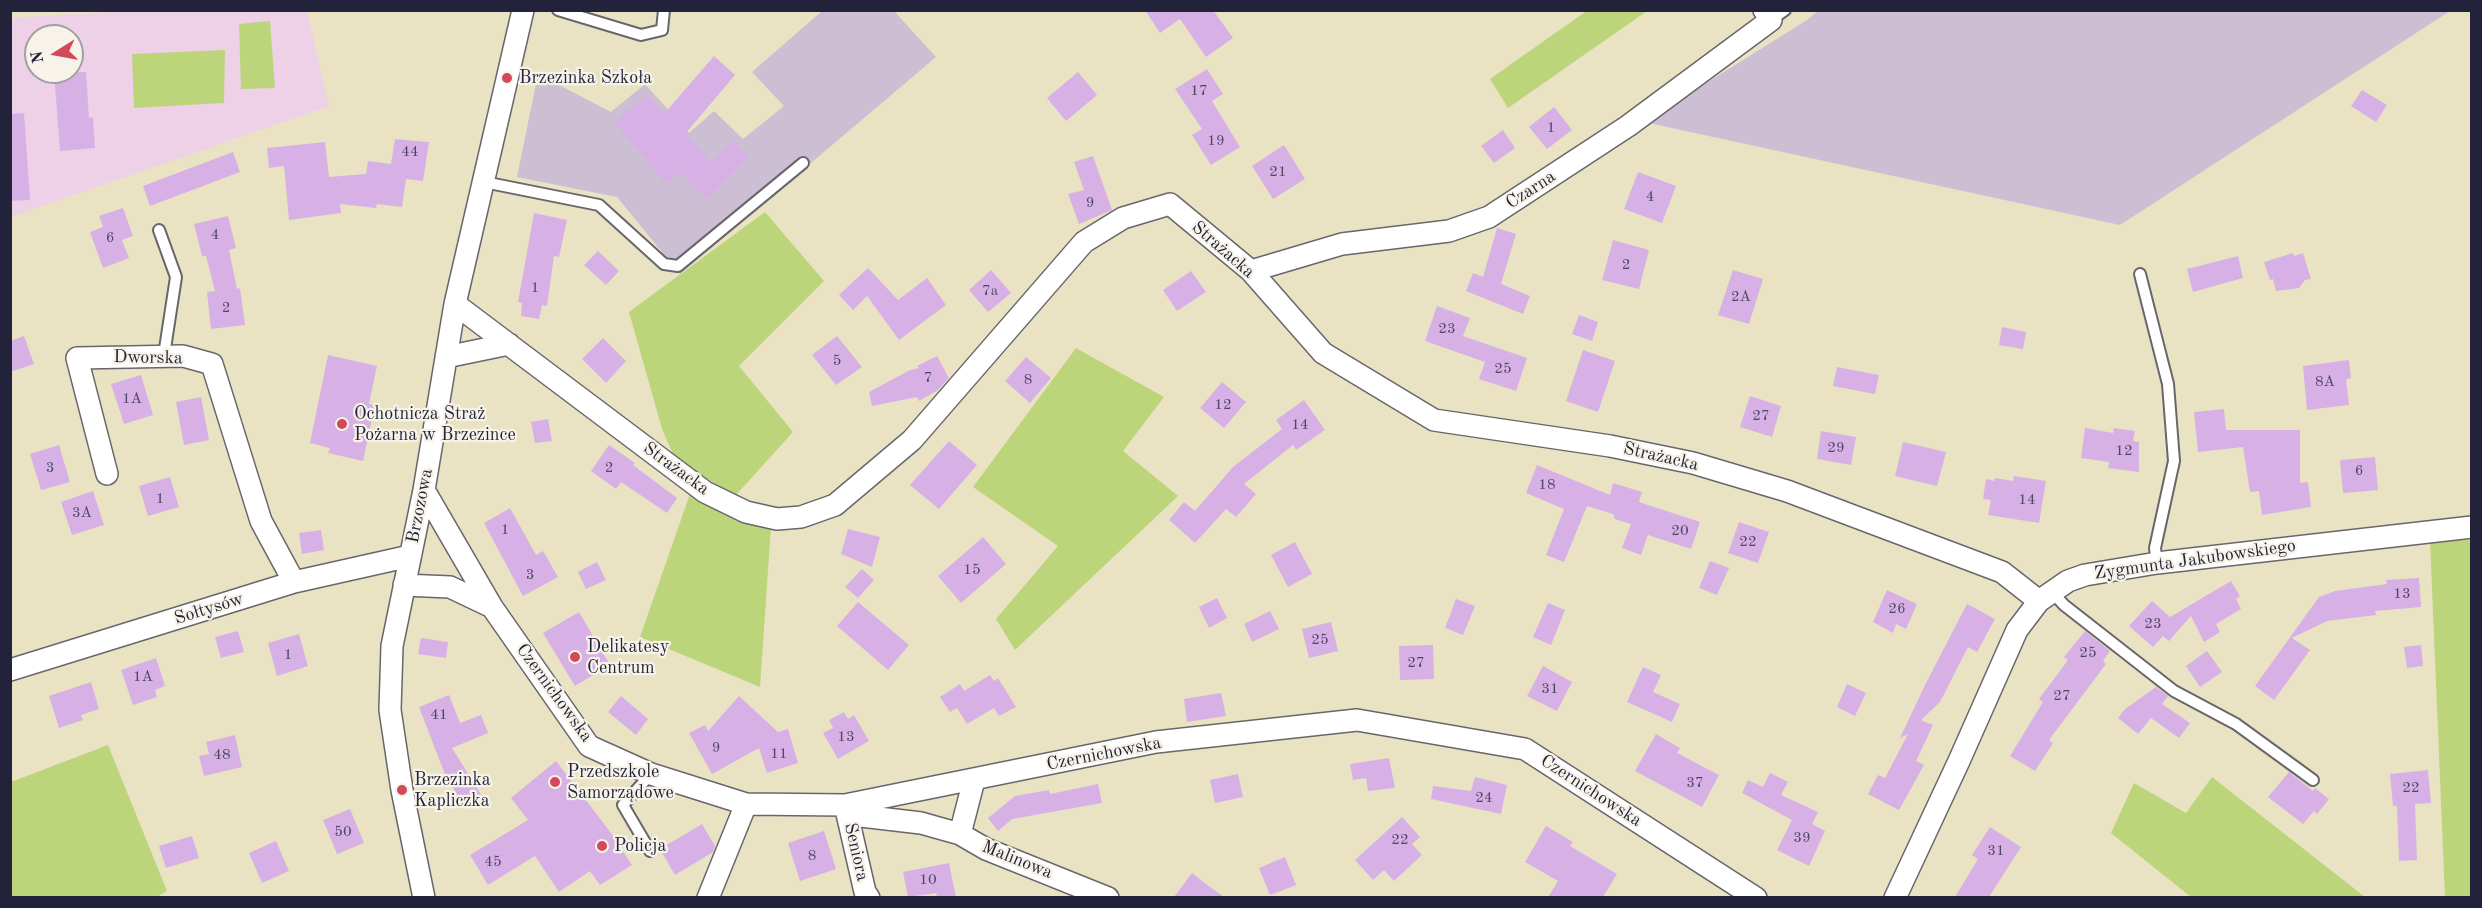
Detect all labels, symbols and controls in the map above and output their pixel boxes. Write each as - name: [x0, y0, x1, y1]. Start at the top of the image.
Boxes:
- north arrow: [24, 24, 84, 84]
- text: N: [29, 50, 47, 65]
- place label: Brzezinka Szkoła: [519, 67, 652, 89]
- marker: Brzezinka Szkoła: [500, 71, 514, 85]
- house number: 17: [1190, 82, 1208, 100]
- house number: 1: [1547, 119, 1555, 137]
- house number: 19: [1207, 132, 1225, 150]
- house number: 44: [401, 143, 419, 161]
- house number: 21: [1269, 163, 1287, 181]
- street label: Czarna: [1502, 166, 1560, 214]
- house number: 4: [1646, 188, 1654, 206]
- house number: 9: [1086, 194, 1094, 212]
- street label: Strażacka: [1187, 217, 1259, 283]
- house number: 4: [211, 226, 219, 244]
- house number: 6: [106, 229, 114, 247]
- house number: 2: [1622, 256, 1630, 274]
- house number: 1: [531, 279, 539, 297]
- house number: 7a: [982, 282, 998, 300]
- house number: 2A: [1731, 288, 1751, 306]
- house number: 2: [222, 299, 230, 317]
- house number: 23: [1438, 320, 1456, 338]
- street label: Dworska: [113, 347, 183, 369]
- house number: 5: [833, 352, 841, 370]
- house number: 25: [1494, 360, 1512, 378]
- house number: 7: [924, 369, 932, 387]
- house number: 8: [1024, 371, 1032, 389]
- house number: 8A: [2315, 373, 2335, 391]
- house number: 1A: [122, 390, 142, 408]
- house number: 12: [1214, 396, 1232, 414]
- place label: Ochotnicza Straż Pożarna w Brzezince: [354, 403, 516, 446]
- house number: 27: [1752, 407, 1770, 425]
- house number: 14: [1291, 416, 1309, 434]
- marker: Ochotnicza Straż Pożarna w Brzezince: [335, 417, 349, 431]
- street label: Strażacka: [639, 438, 713, 500]
- street label: Strażacka: [1621, 438, 1701, 476]
- house number: 29: [1827, 439, 1845, 457]
- house number: 12: [2115, 442, 2133, 460]
- house number: 3: [46, 459, 54, 477]
- house number: 2: [605, 459, 613, 477]
- house number: 6: [2355, 462, 2363, 480]
- street label: Brzozowa: [402, 467, 438, 545]
- house number: 18: [1538, 476, 1556, 494]
- house number: 1: [156, 490, 164, 508]
- house number: 14: [2018, 491, 2036, 509]
- house number: 3A: [72, 504, 92, 522]
- house number: 1: [501, 521, 509, 539]
- house number: 20: [1671, 522, 1689, 540]
- house number: 22: [1739, 533, 1757, 551]
- street label: Zygmunta Jakubowskiego: [2093, 535, 2297, 585]
- house number: 15: [963, 561, 981, 579]
- house number: 3: [526, 566, 534, 584]
- house number: 13: [2393, 585, 2411, 603]
- street label: Sołtysów: [172, 588, 246, 630]
- house number: 26: [1888, 600, 1906, 618]
- house number: 23: [2144, 615, 2162, 633]
- house number: 25: [1311, 631, 1329, 649]
- place label: Delikatesy Centrum: [587, 636, 669, 678]
- street label: Czernichowska: [511, 640, 597, 746]
- house number: 25: [2079, 644, 2097, 662]
- house number: 1: [284, 646, 292, 664]
- marker: Delikatesy Centrum: [568, 650, 582, 664]
- house number: 27: [1407, 654, 1425, 672]
- house number: 1A: [133, 668, 153, 686]
- house number: 31: [1541, 680, 1559, 698]
- house number: 27: [2053, 687, 2071, 705]
- house number: 41: [430, 706, 448, 724]
- house number: 13: [837, 728, 855, 746]
- street label: Czernichowska: [1045, 732, 1163, 776]
- house number: 9: [712, 739, 720, 757]
- house number: 11: [770, 745, 788, 763]
- house number: 48: [213, 746, 231, 764]
- street label: Czernichowska: [1536, 750, 1646, 832]
- place label: Przedszkole Samorządowe: [567, 761, 674, 804]
- place label: Brzezinka Kapliczka: [414, 769, 491, 812]
- house number: 37: [1686, 774, 1704, 792]
- marker: Przedszkole Samorządowe: [548, 775, 562, 789]
- house number: 22: [2402, 779, 2420, 797]
- marker: Brzezinka Kapliczka: [395, 783, 409, 797]
- house number: 24: [1475, 789, 1493, 807]
- street label: Seniora: [839, 821, 873, 883]
- house number: 50: [334, 823, 352, 841]
- house number: 39: [1793, 829, 1811, 847]
- house number: 22: [1391, 831, 1409, 849]
- place label: Policja: [614, 835, 666, 857]
- street label: Malinowa: [978, 836, 1056, 884]
- marker: Policja: [595, 839, 609, 853]
- house number: 31: [1987, 842, 2005, 860]
- house number: 8: [808, 847, 816, 865]
- house number: 45: [484, 853, 502, 871]
- house number: 10: [919, 871, 937, 889]

